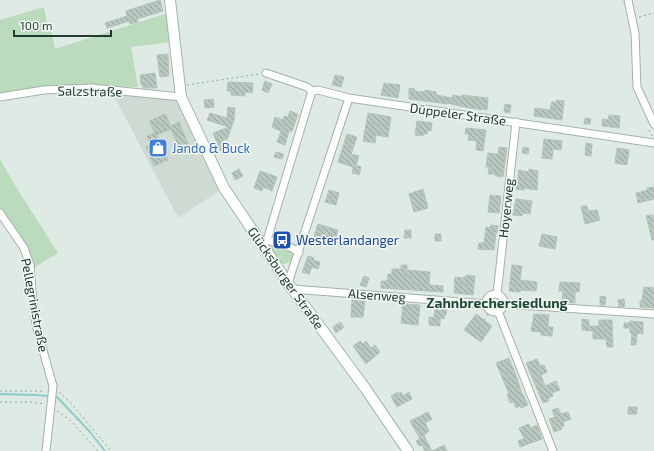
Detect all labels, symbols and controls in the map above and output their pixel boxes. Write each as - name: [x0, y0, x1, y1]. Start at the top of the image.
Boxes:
- scale bar: [14, 12, 111, 38]
- text: 100 m: [20, 18, 52, 32]
- street label: Salzstraße: [58, 82, 122, 100]
- street label: Düppeler Straße: [409, 99, 507, 129]
- shop icon: Jando & Buck: [147, 137, 169, 159]
- place label: Jando & Buck: [172, 140, 251, 156]
- street label: Hoyerweg: [495, 177, 517, 239]
- street label: Glücksburger Straße: [245, 224, 327, 332]
- bus stop icon: Westerlandanger: [271, 229, 293, 251]
- place label: Westerlandanger: [296, 232, 399, 248]
- street label: Pellegrinistraße: [18, 257, 52, 353]
- street label: Alsenweg: [348, 285, 406, 305]
- district label: Zahnbrechersiedlung: [426, 294, 568, 311]

